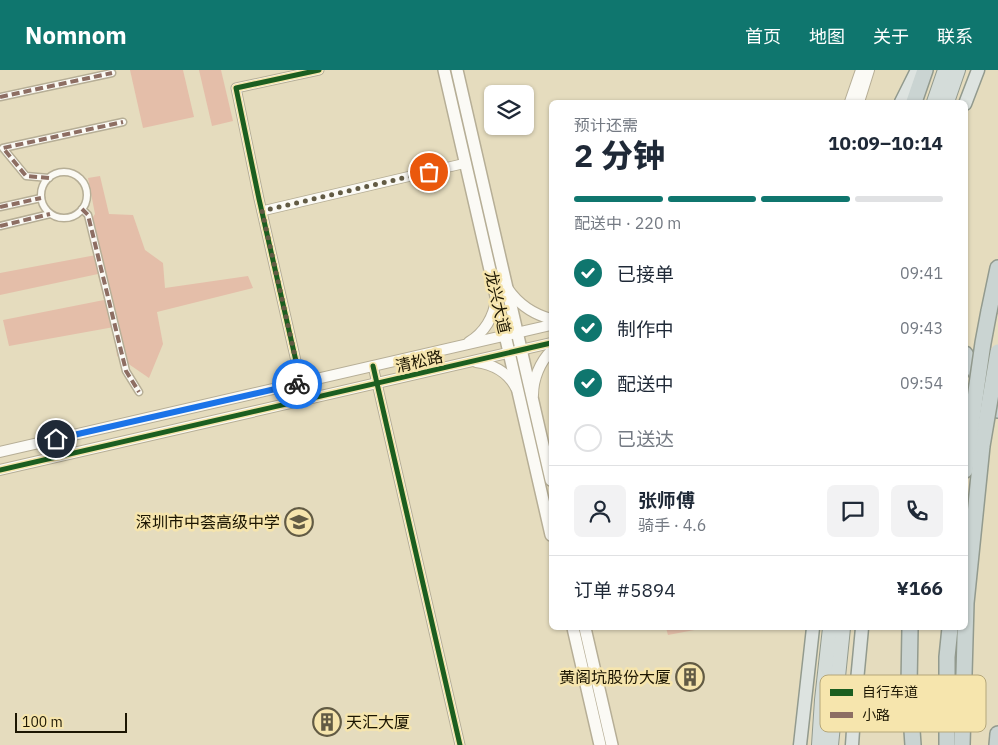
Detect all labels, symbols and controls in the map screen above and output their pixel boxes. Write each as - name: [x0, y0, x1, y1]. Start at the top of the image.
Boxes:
- text: Nomnom: [25, 19, 127, 51]
- text: 首页: [745, 25, 781, 48]
- text: 地图: [809, 25, 845, 48]
- text: 关于: [873, 25, 909, 48]
- text: 联系: [937, 25, 973, 48]
- map controls: [484, 85, 534, 135]
- button: layers: [484, 85, 534, 135]
- text: 预计还需: [574, 115, 638, 135]
- text: 10:09–10:14: [828, 131, 943, 155]
- text: 2 分钟: [574, 134, 665, 176]
- pin: [408, 151, 450, 193]
- icon: bag: [415, 158, 443, 186]
- text: 配送中 · 220 m: [574, 213, 681, 233]
- icon: check: [574, 259, 602, 287]
- text: 已接单: [617, 262, 674, 286]
- text: 09:41: [900, 263, 943, 283]
- street label: 龙兴大道: [481, 269, 515, 335]
- icon: check: [574, 314, 602, 342]
- text: 制作中: [617, 317, 674, 341]
- text: 09:43: [900, 318, 943, 338]
- street label: 清松路: [393, 346, 445, 376]
- courier: [272, 359, 322, 409]
- icon: check: [574, 369, 602, 397]
- icon: bike: [283, 370, 311, 398]
- text: 配送中: [617, 372, 674, 396]
- text: 09:54: [900, 373, 943, 393]
- pin: [35, 418, 77, 460]
- icon: home: [42, 425, 70, 453]
- text: 已送达: [617, 427, 674, 451]
- button: person: [574, 485, 626, 537]
- button: chat: [827, 485, 879, 537]
- button: phone: [891, 485, 943, 537]
- text: 张师傅: [638, 488, 695, 512]
- school or university icon: 深圳市中荟高级中学: [284, 507, 314, 537]
- place label: 深圳市中荟高级中学: [136, 512, 280, 532]
- text: 骑手 · 4.6: [638, 515, 706, 535]
- text: ¥166: [896, 576, 943, 600]
- text: 订单 #5894: [574, 578, 676, 602]
- building icon: 黄阁坑股份大厦: [675, 662, 705, 692]
- place label: 黄阁坑股份大厦: [559, 667, 671, 687]
- legend: [820, 675, 986, 732]
- text: 自行车道: [862, 683, 918, 701]
- text: 小路: [862, 706, 890, 724]
- building icon: 天汇大厦: [312, 707, 342, 737]
- scale bar: [15, 710, 128, 733]
- place label: 天汇大厦: [346, 712, 410, 732]
- text: 100 m: [22, 713, 63, 731]

